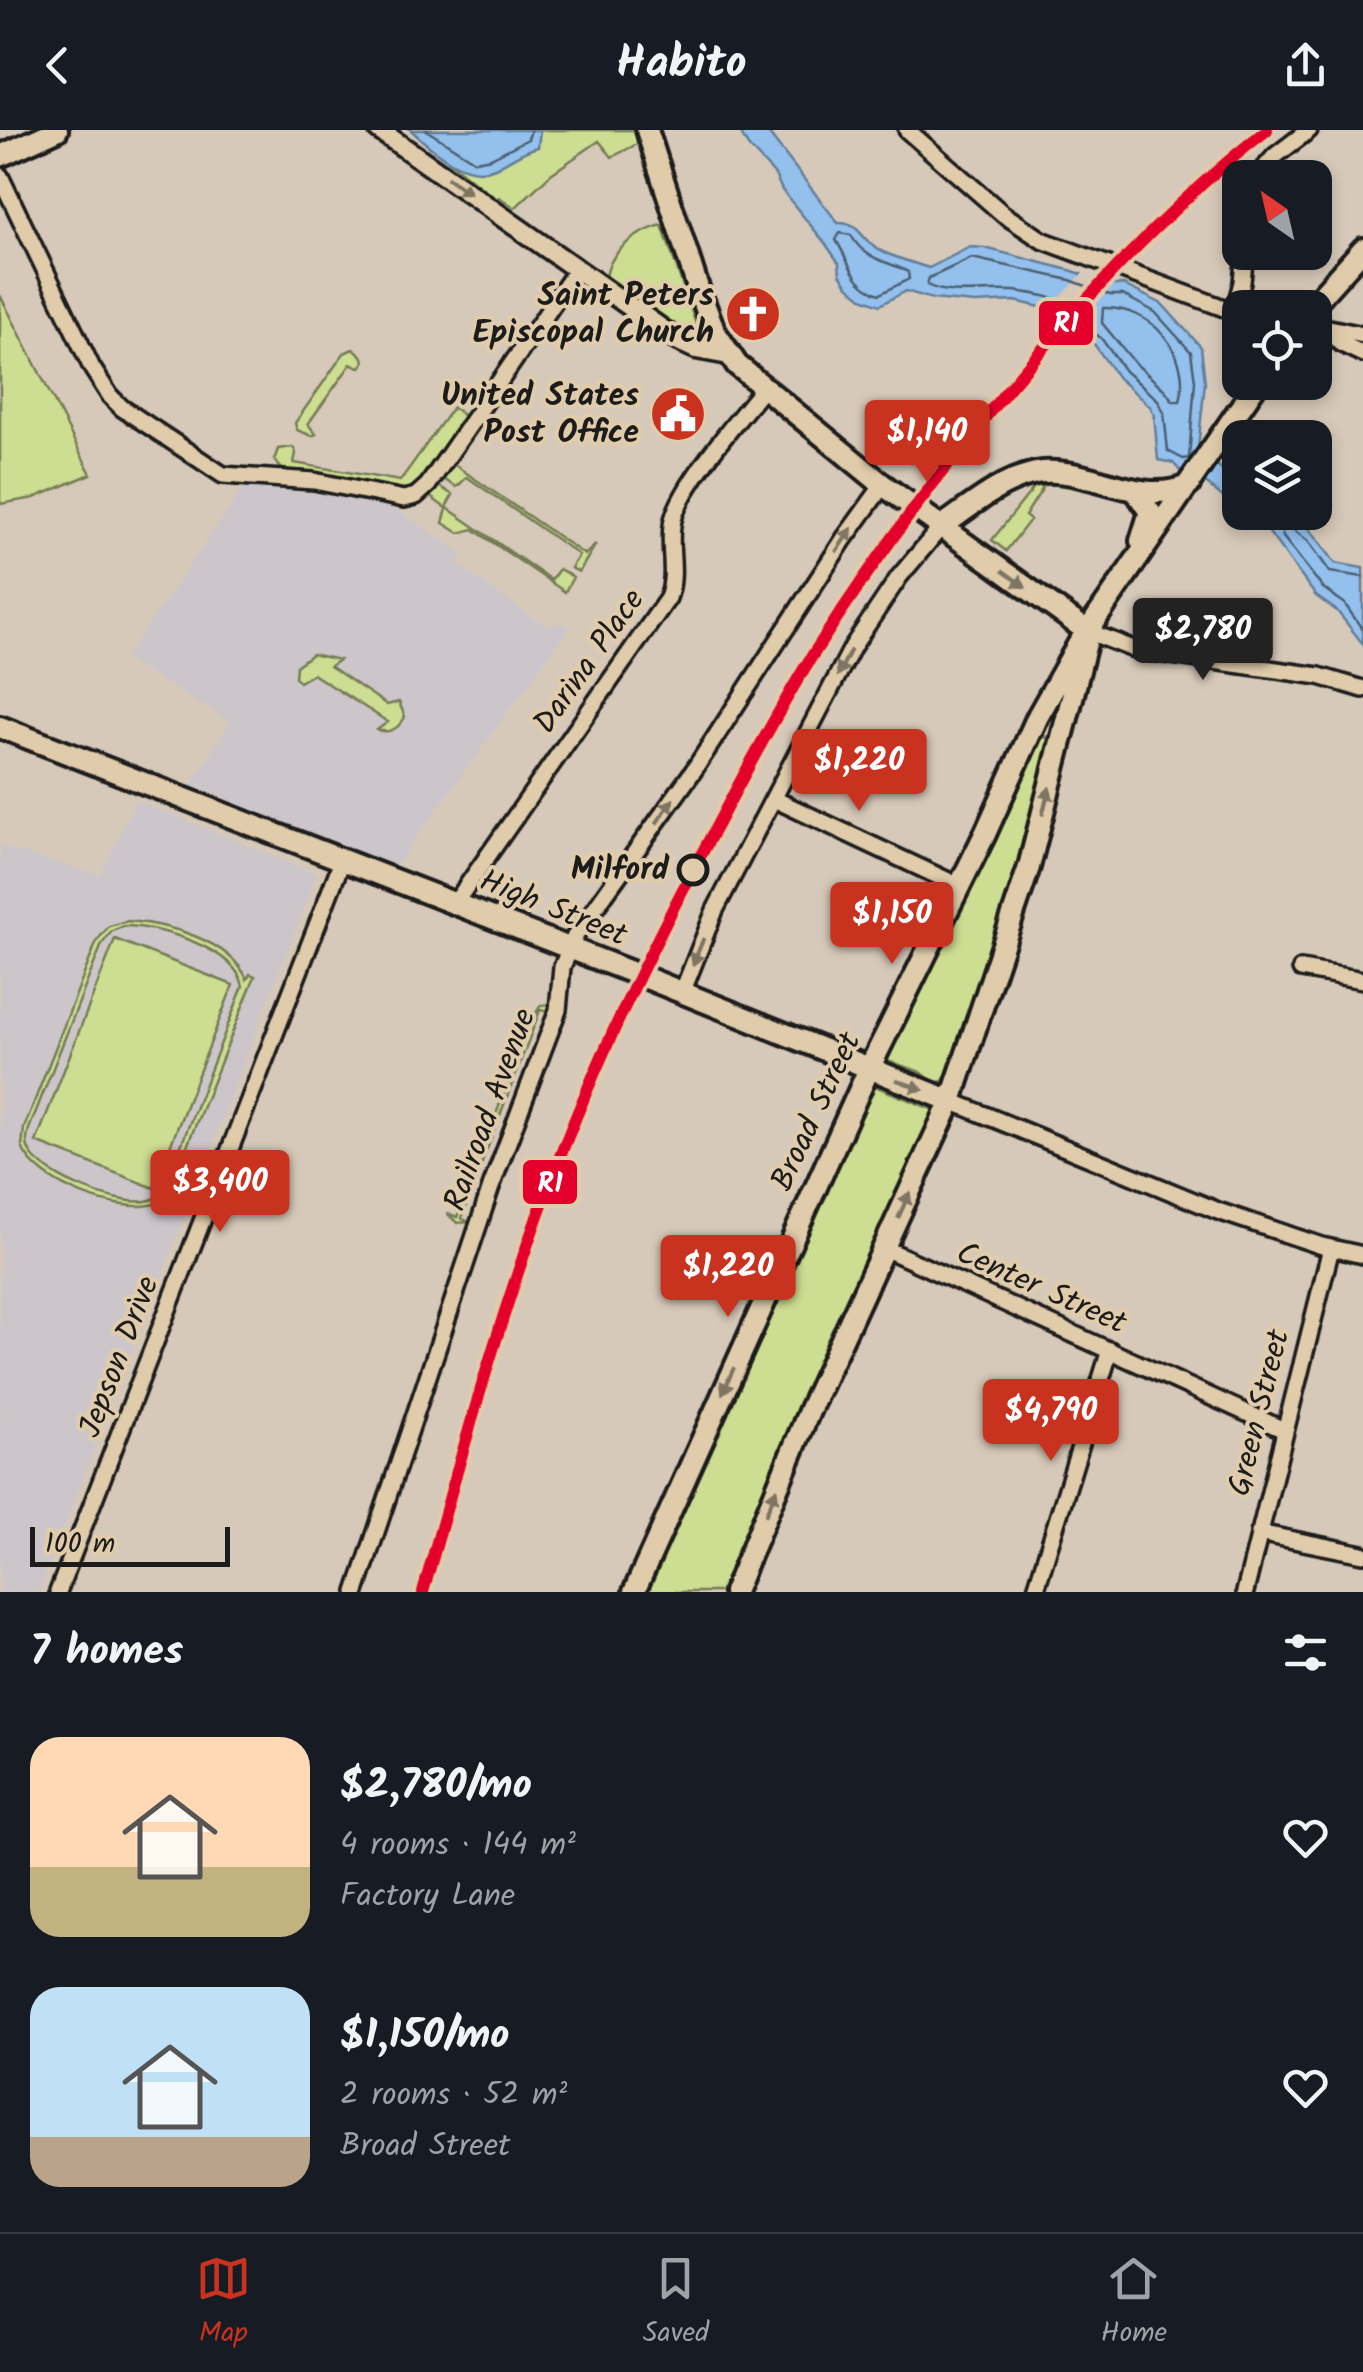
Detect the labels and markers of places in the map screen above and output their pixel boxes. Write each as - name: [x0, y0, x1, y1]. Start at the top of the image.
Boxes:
- place label: Saint Peters Episcopal Church: [473, 271, 714, 359]
- church icon: Saint Peters Episcopal Church: [723, 284, 783, 344]
- place label: United States Post Office: [441, 371, 639, 459]
- public building icon: United States Post Office: [648, 384, 708, 444]
- pin: $1,140: [846, 400, 1008, 485]
- pin: $2,780: [1122, 598, 1284, 683]
- pin: $1,220: [778, 729, 940, 814]
- place label: Milford: [571, 845, 670, 896]
- marker: Milford: [678, 855, 708, 885]
- pin: $1,150: [811, 882, 973, 967]
- pin: $3,400: [139, 1150, 301, 1235]
- pin: $1,220: [647, 1235, 809, 1320]
- pin: $4,790: [970, 1379, 1132, 1464]

